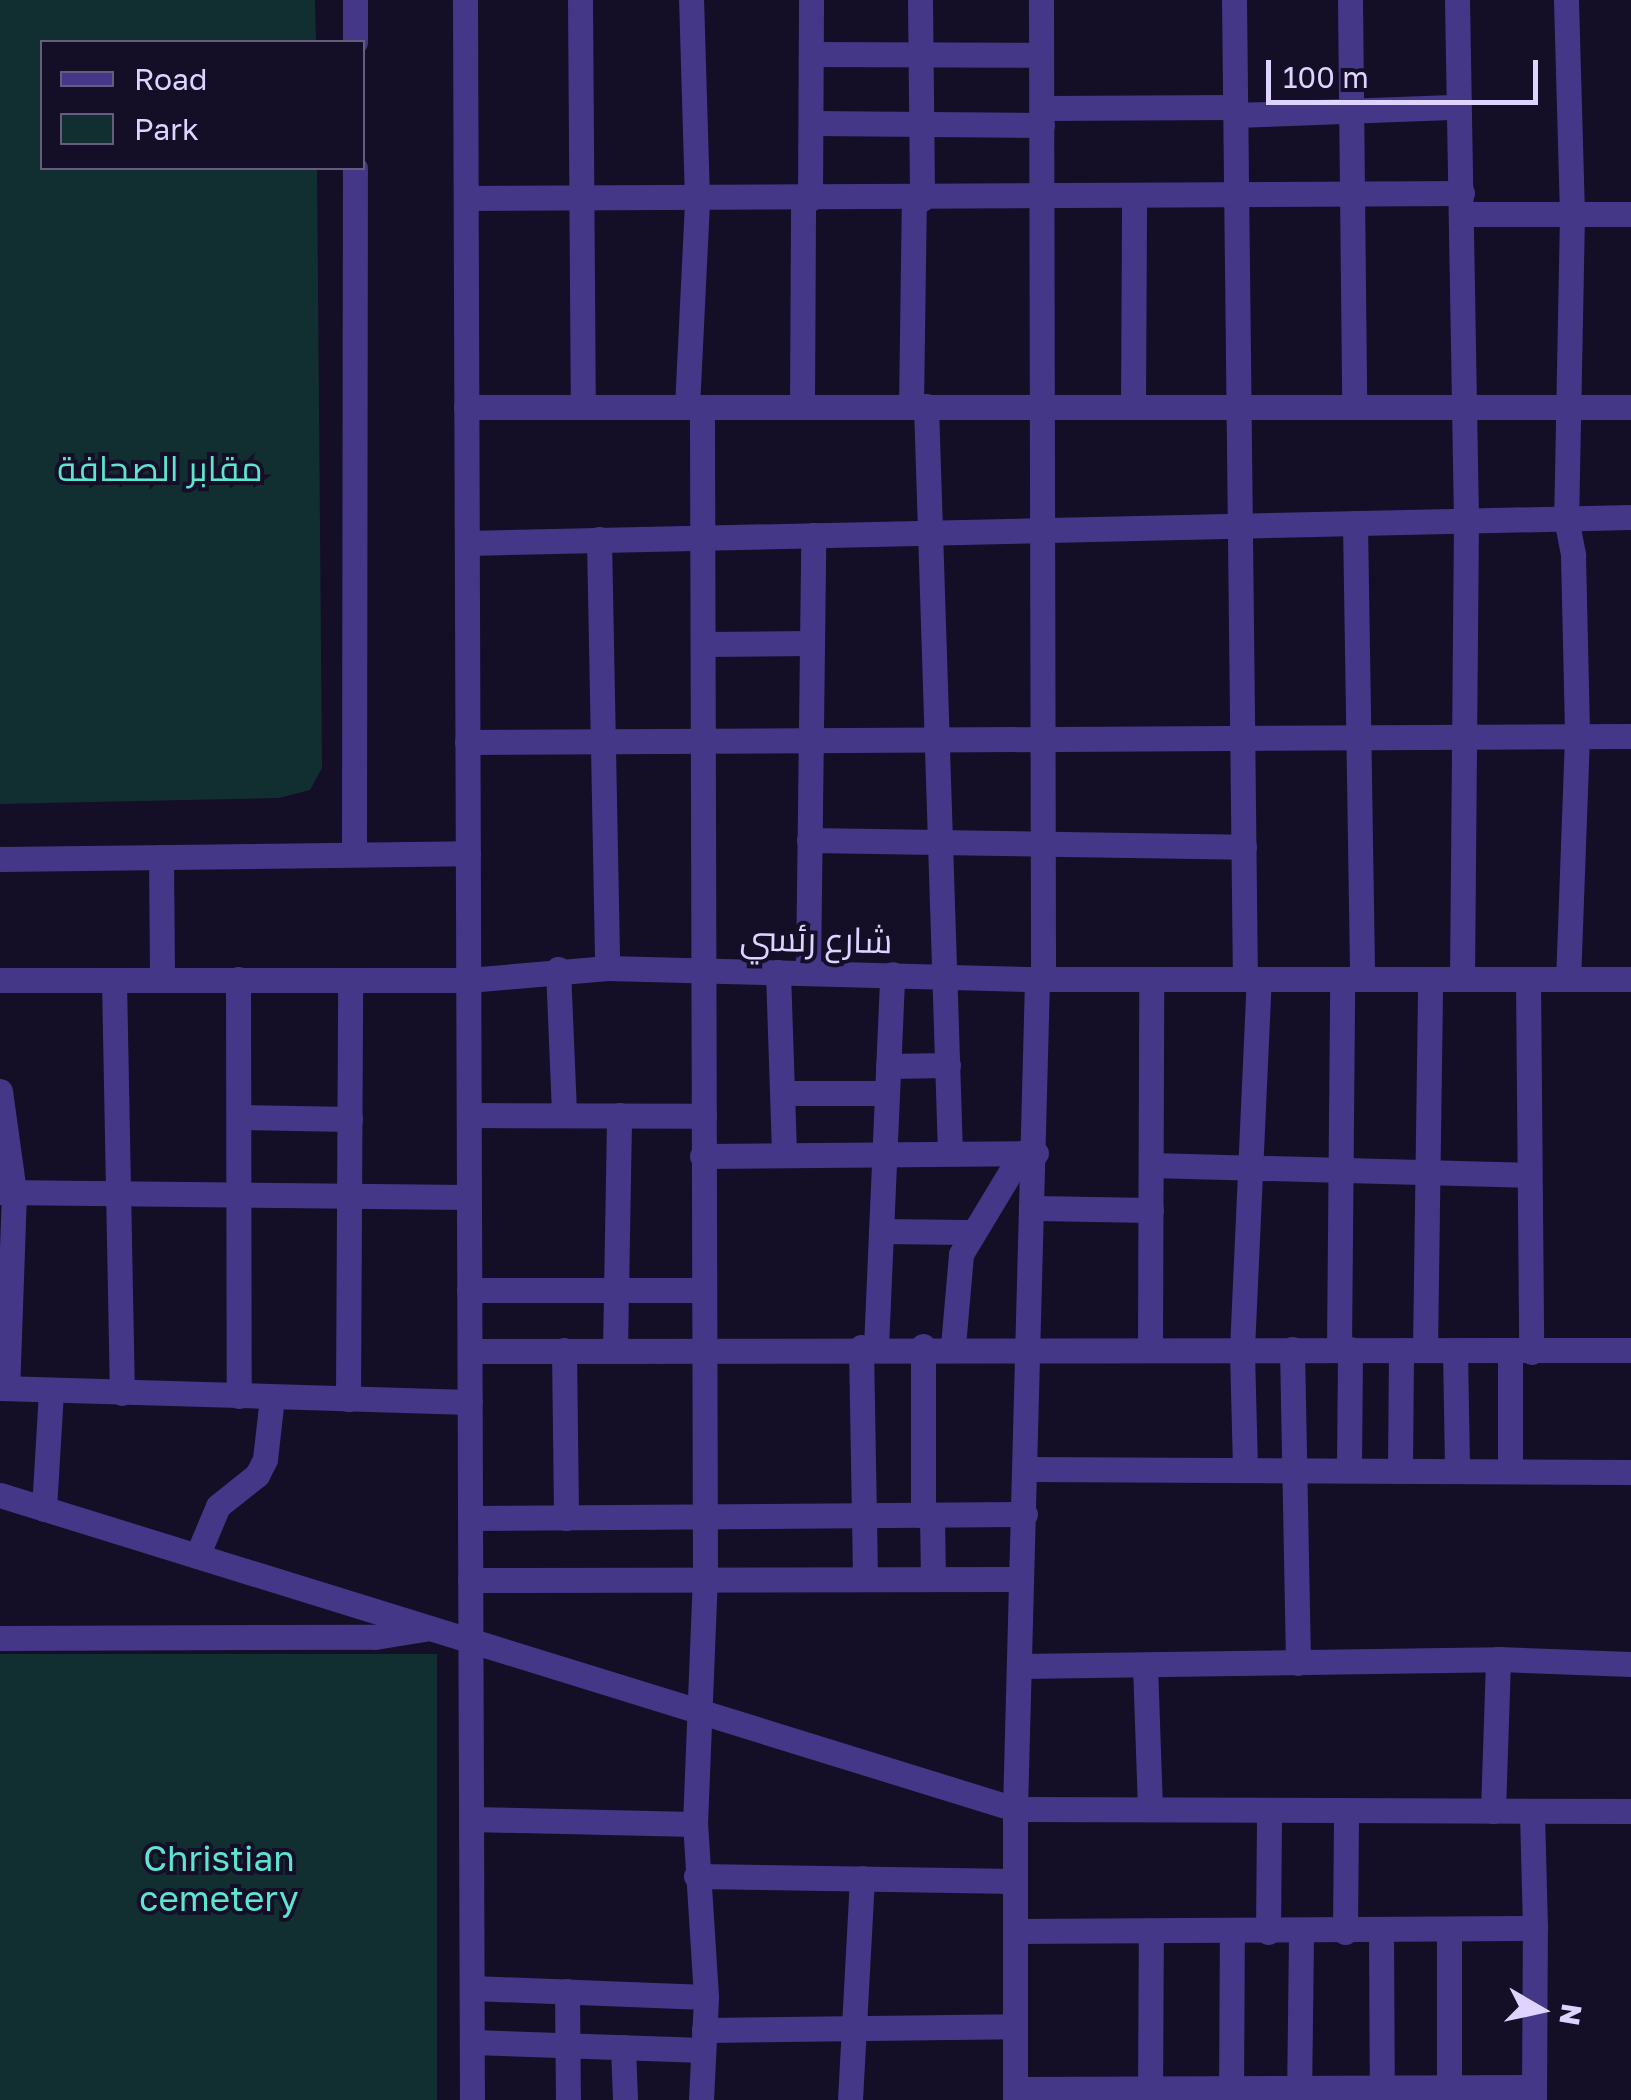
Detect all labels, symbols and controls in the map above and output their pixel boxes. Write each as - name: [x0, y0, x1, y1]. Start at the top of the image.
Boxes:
- legend: [40, 40, 365, 170]
- scale bar: [1271, 40, 1544, 102]
- text: 100 m: [1283, 59, 1369, 95]
- text: Road: [134, 61, 208, 97]
- text: Park: [134, 111, 199, 147]
- park label: مقابر الصحافة: [57, 447, 263, 489]
- street label: شارع رئسي: [739, 917, 893, 961]
- park label: Christian cemetery: [139, 1837, 299, 1919]
- north arrow: [1491, 1960, 1591, 2060]
- text: N: [1553, 2002, 1589, 2028]

